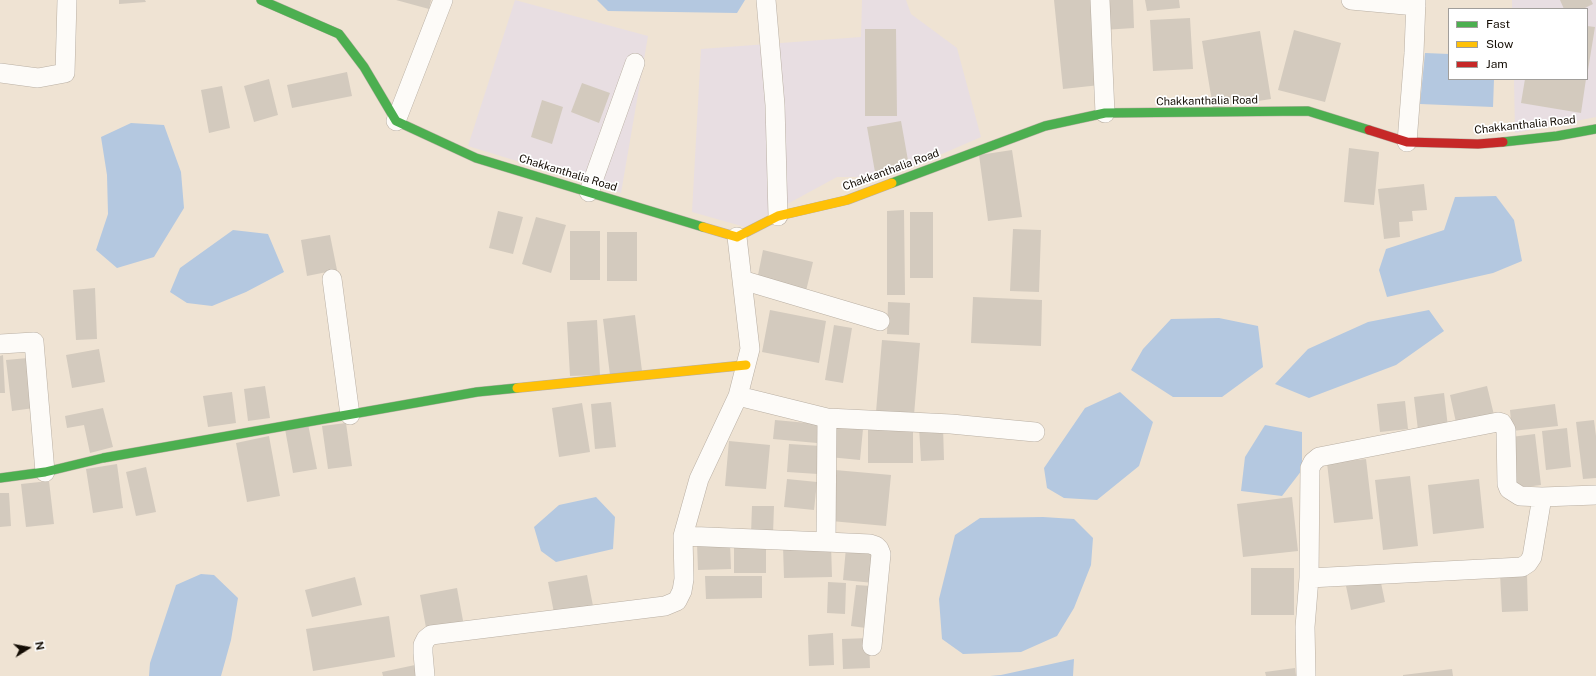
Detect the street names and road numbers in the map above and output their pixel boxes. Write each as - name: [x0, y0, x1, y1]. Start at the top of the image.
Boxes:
- street label: Chakkanthalia Road: [1156, 94, 1258, 108]
- street label: Chakkanthalia Road: [1474, 113, 1576, 137]
- street label: Chakkanthalia Road: [841, 146, 941, 194]
- street label: Chakkanthalia Road: [517, 152, 619, 194]

